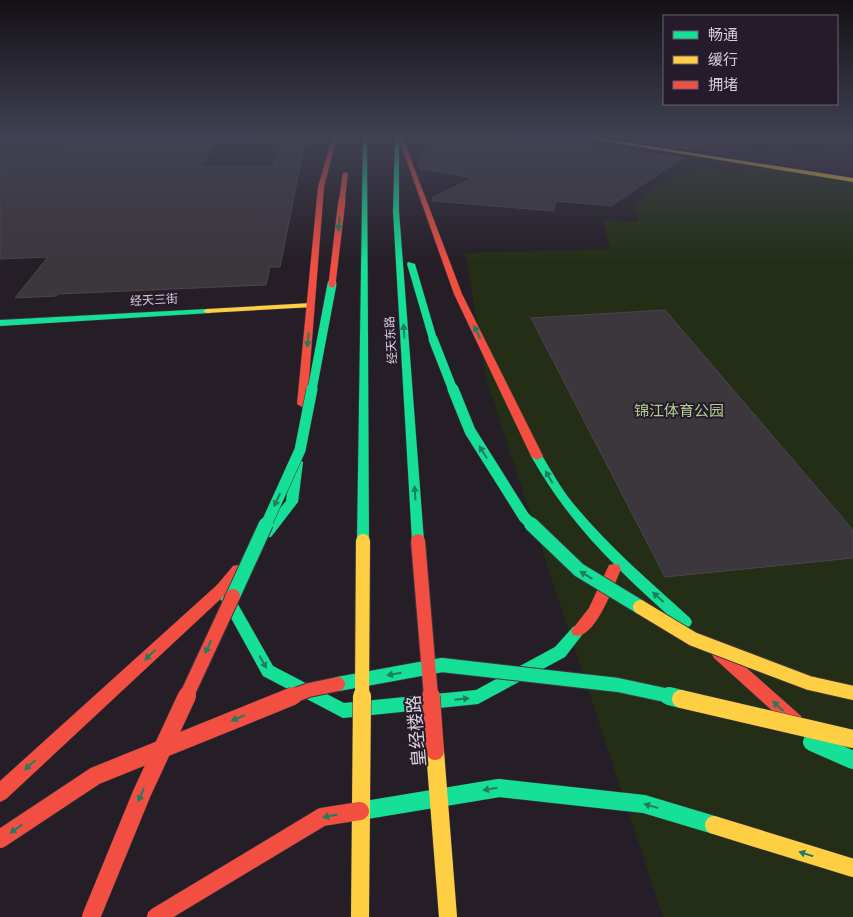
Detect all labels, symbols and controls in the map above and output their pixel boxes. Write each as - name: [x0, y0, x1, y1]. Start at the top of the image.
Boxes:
- legend: [663, 15, 838, 105]
- text: 畅通: [708, 26, 738, 43]
- text: 缓行: [708, 51, 738, 68]
- text: 拥堵: [708, 76, 738, 93]
- one-way arrow: [335, 216, 343, 232]
- street label: 经天三街: [130, 292, 178, 308]
- street label: 经天东路: [382, 316, 400, 364]
- one-way arrow: [400, 322, 408, 338]
- one-way arrow: [472, 324, 481, 339]
- one-way arrow: [303, 332, 311, 348]
- park label: 锦江体育公园: [634, 402, 724, 419]
- one-way arrow: [478, 445, 487, 458]
- one-way arrow: [544, 471, 553, 484]
- one-way arrow: [410, 484, 418, 500]
- one-way arrow: [272, 493, 280, 507]
- one-way arrow: [580, 570, 593, 579]
- one-way arrow: [652, 591, 664, 603]
- one-way arrow: [204, 640, 212, 654]
- one-way arrow: [145, 649, 157, 661]
- one-way arrow: [258, 656, 267, 669]
- one-way arrow: [386, 671, 402, 679]
- street label: 皇经楼路: [402, 694, 430, 768]
- one-way arrow: [454, 695, 470, 703]
- one-way arrow: [773, 700, 785, 712]
- one-way arrow: [231, 715, 246, 722]
- one-way arrow: [25, 759, 37, 771]
- one-way arrow: [482, 786, 498, 794]
- one-way arrow: [137, 788, 145, 803]
- one-way arrow: [644, 802, 659, 810]
- one-way arrow: [321, 812, 337, 820]
- one-way arrow: [9, 824, 22, 834]
- one-way arrow: [799, 850, 814, 857]

